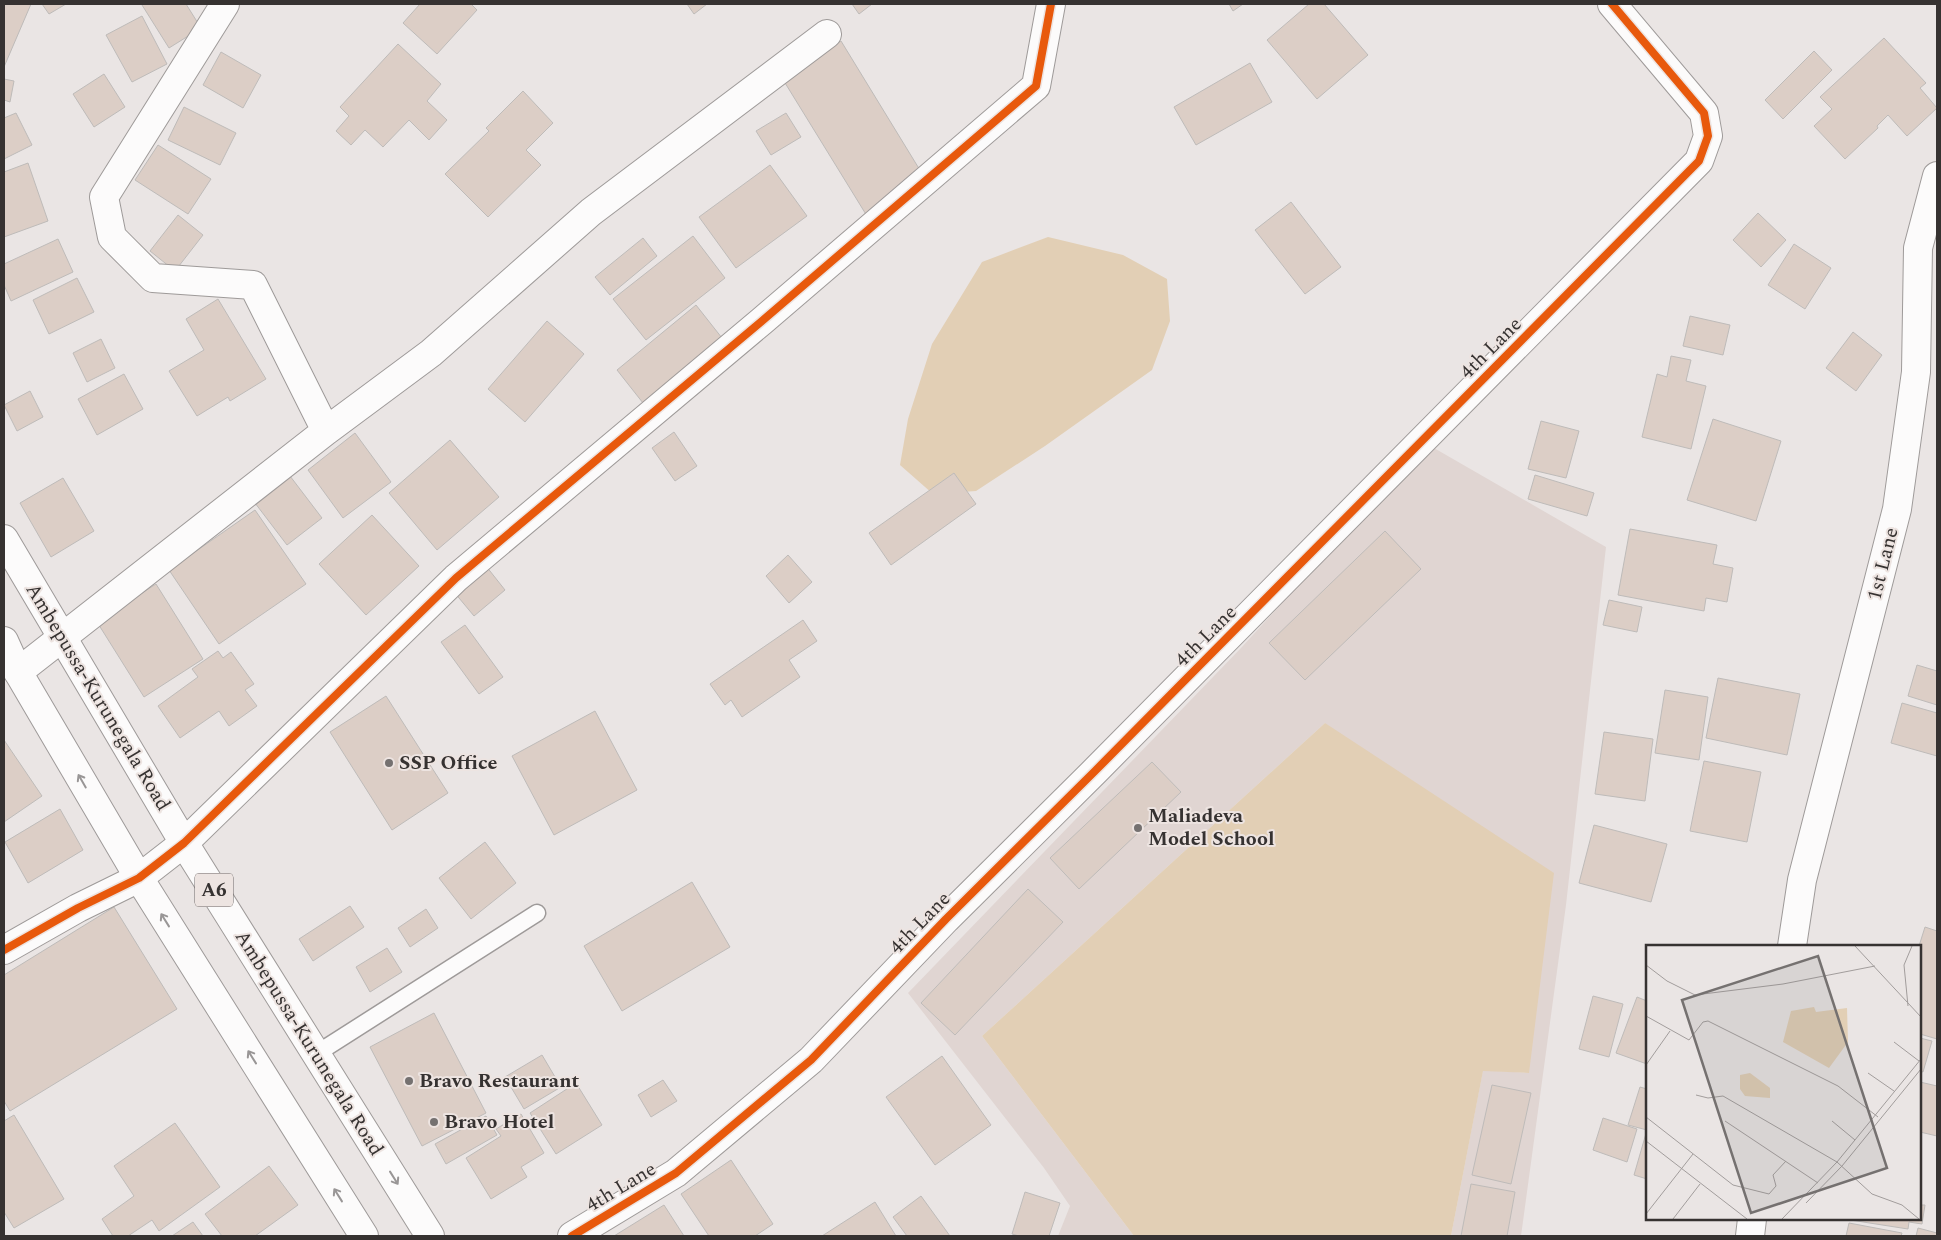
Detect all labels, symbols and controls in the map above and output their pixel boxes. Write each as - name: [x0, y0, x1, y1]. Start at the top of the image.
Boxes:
- street label: 4th Lane: [1453, 310, 1529, 386]
- street label: 1st Lane: [1859, 524, 1907, 604]
- street label: Ambepussa-Kurunegala Road: [18, 577, 178, 817]
- street label: 4th Lane: [1168, 598, 1244, 674]
- place label: SSP Office: [399, 748, 497, 778]
- marker: SSP Office: [383, 757, 395, 769]
- one-way arrow: [76, 774, 86, 788]
- place label: Maliadeva Model School: [1148, 801, 1275, 854]
- marker: Maliadeva Model School: [1132, 822, 1144, 834]
- road number: A6: [195, 874, 233, 906]
- street label: 4th Lane: [882, 885, 958, 961]
- one-way arrow: [160, 913, 171, 927]
- street label: Ambepussa-Kurunegala Road: [227, 924, 391, 1162]
- inset map: [1646, 945, 1921, 1220]
- one-way arrow: [247, 1051, 257, 1065]
- place label: Bravo Restaurant: [419, 1066, 580, 1096]
- marker: Bravo Restaurant: [403, 1075, 415, 1087]
- place label: Bravo Hotel: [444, 1107, 554, 1137]
- marker: Bravo Hotel: [428, 1116, 440, 1128]
- street label: 4th Lane: [580, 1154, 662, 1220]
- one-way arrow: [389, 1171, 399, 1185]
- one-way arrow: [333, 1188, 344, 1202]

